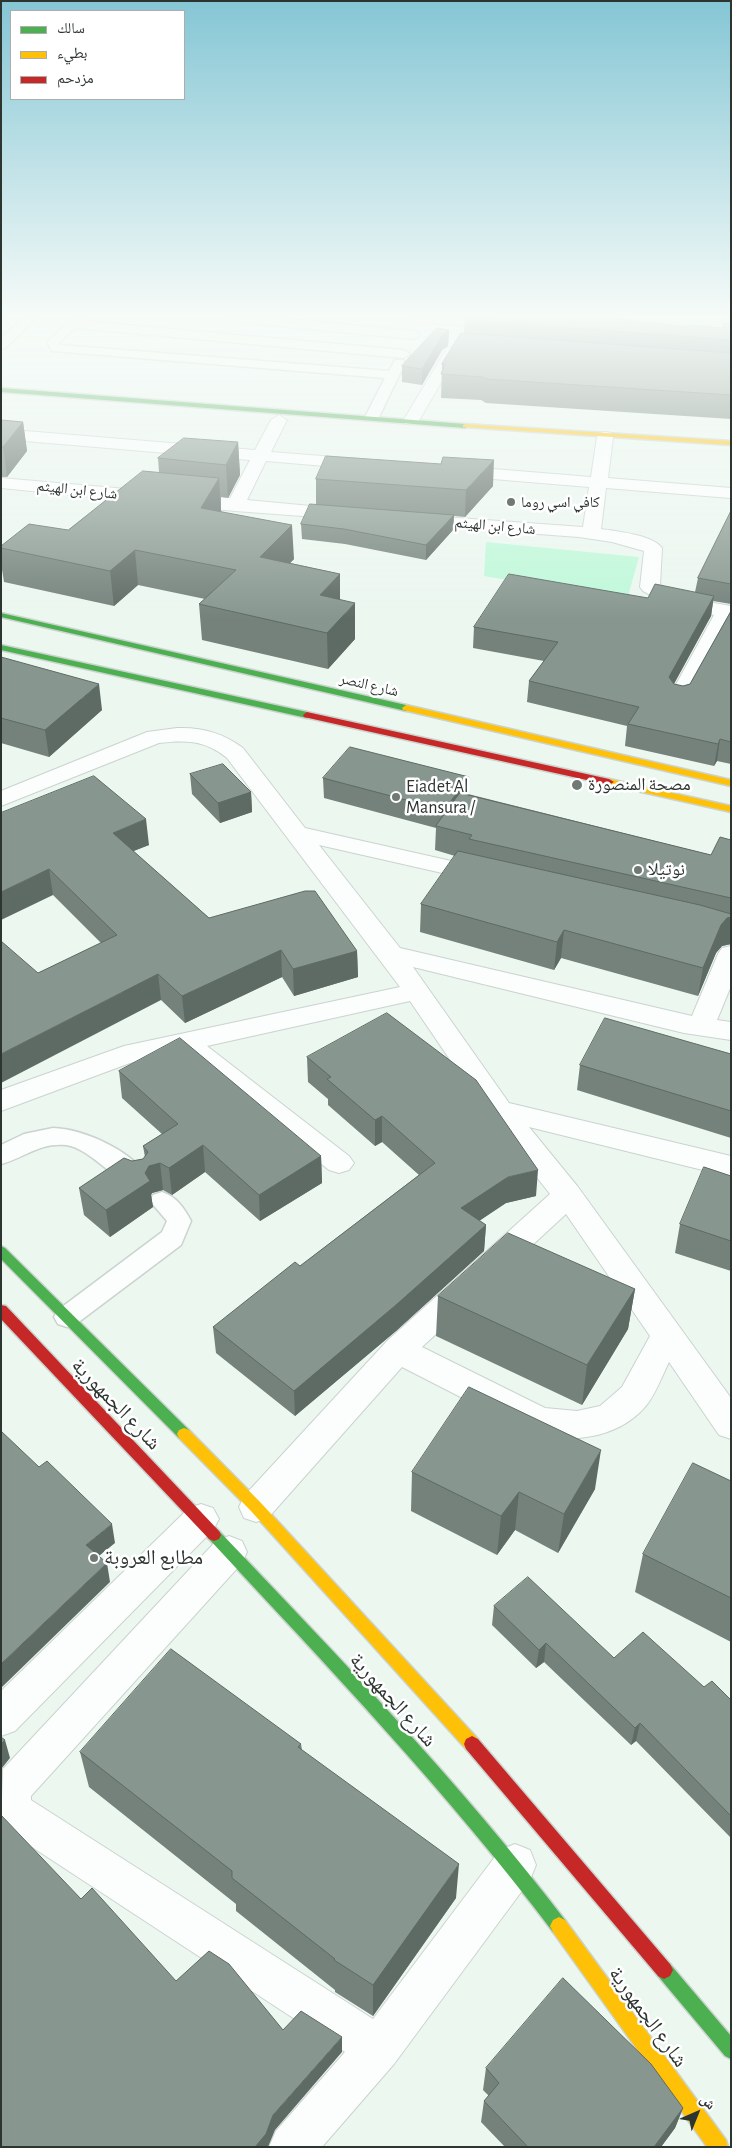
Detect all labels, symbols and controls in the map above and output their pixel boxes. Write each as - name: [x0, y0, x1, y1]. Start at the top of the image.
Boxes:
- legend: [10, 10, 185, 100]
- text: سالك: [57, 21, 85, 36]
- text: بطيء: [57, 46, 87, 61]
- text: مزدحم: [57, 71, 94, 86]
- street label: شارع ابن الهيثم: [36, 477, 118, 503]
- place label: كافي اسي روما: [521, 493, 600, 511]
- marker: كافي اسي روما: [505, 496, 517, 508]
- street label: شارع ابن الهيثم: [454, 513, 536, 539]
- street label: شارع النصر: [338, 669, 400, 701]
- place label: مصحة المنصورة: [588, 774, 691, 796]
- place label: Eiadet Al Mansura /: [406, 776, 475, 819]
- marker: مصحة المنصورة: [570, 778, 584, 792]
- marker: Eiadet Al Mansura /: [390, 791, 402, 803]
- place label: نوتيلا: [648, 859, 685, 881]
- marker: نوتيلا: [632, 864, 644, 876]
- street label: شارع الجمهورية: [66, 1353, 166, 1455]
- place label: مطابع العروبة: [104, 1545, 203, 1571]
- marker: مطابع العروبة: [88, 1552, 100, 1564]
- street label: شارع الجمهورية: [344, 1648, 442, 1752]
- street label: شارع الجمهورية: [603, 1962, 693, 2072]
- north arrow: [672, 2088, 722, 2138]
- text: ش: [697, 2092, 718, 2112]

